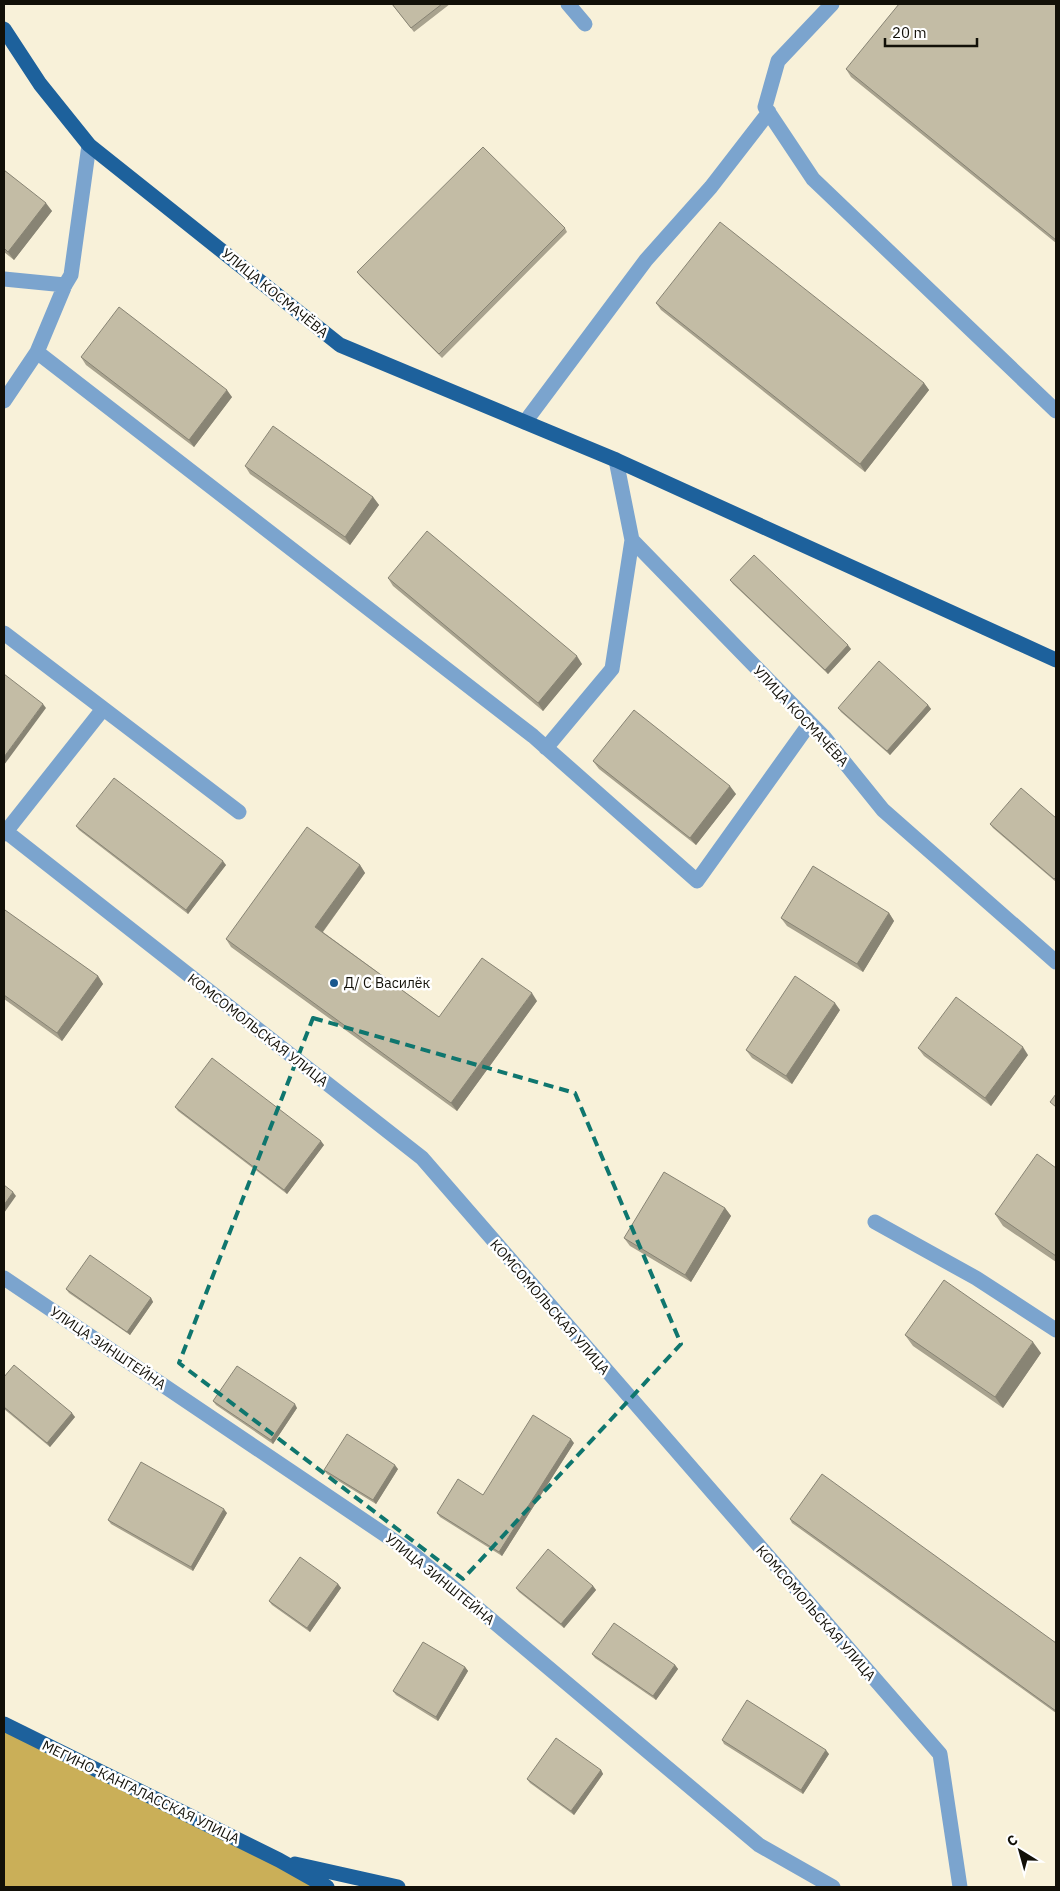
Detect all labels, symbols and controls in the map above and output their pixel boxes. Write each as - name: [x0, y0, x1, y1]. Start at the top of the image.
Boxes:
- scale bar: [885, 15, 978, 47]
- text: 20 m: [892, 23, 927, 42]
- street label: УЛИЦА КОСМАЧЁВА: [218, 244, 332, 342]
- street label: УЛИЦА КОСМАЧЁВА: [749, 662, 853, 770]
- street label: КОМСОМОЛЬСКАЯ УЛИЦА: [184, 970, 332, 1091]
- place label: Д/ С Василёк: [344, 974, 431, 992]
- marker: Д/ С Василёк: [328, 977, 340, 989]
- street label: КОМСОМОЛЬСКАЯ УЛИЦА: [486, 1236, 614, 1378]
- street label: УЛИЦА ЗИНШТЕЙНА: [47, 1302, 170, 1394]
- street label: УЛИЦА ЗИНШТЕЙНА: [381, 1528, 499, 1629]
- street label: КОМСОМОЛЬСКАЯ УЛИЦА: [752, 1542, 880, 1684]
- street label: МЕГИНО-КАНГАЛАССКАЯ УЛИЦА: [39, 1736, 243, 1848]
- north arrow: [995, 1826, 1045, 1876]
- text: С: [1003, 1831, 1021, 1851]

